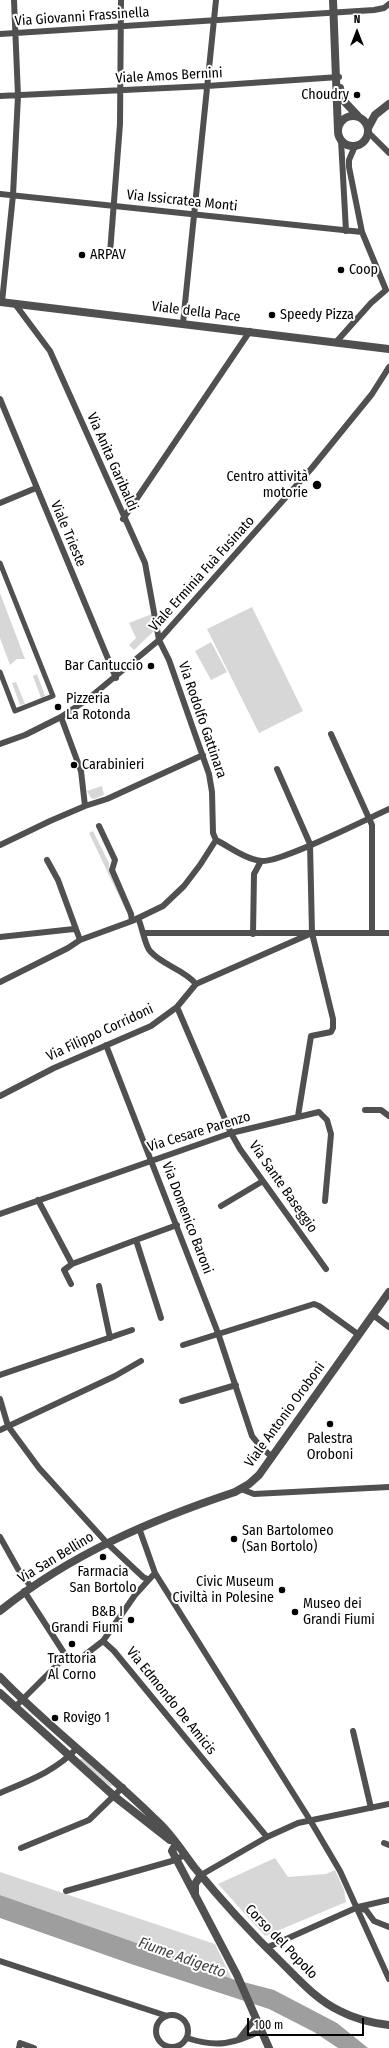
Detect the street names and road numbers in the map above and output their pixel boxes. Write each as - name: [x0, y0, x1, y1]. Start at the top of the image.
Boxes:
- street label: Via Giovanni Frassinella: [14, 4, 150, 30]
- street label: Viale Amos Bernini: [115, 65, 223, 87]
- street label: Via Issicratea Monti: [126, 187, 238, 215]
- street label: Viale della Pace: [151, 298, 241, 326]
- street label: Via Anita Garibaldi: [83, 410, 141, 514]
- street label: Viale Trieste: [47, 499, 89, 569]
- street label: Viale Erminia Fuà Fusinato: [146, 513, 258, 635]
- street label: Via Rodolfo Gattinara: [174, 660, 230, 780]
- street label: Via Filippo Corridoni: [44, 1001, 156, 1065]
- street label: Via Cesare Parenzo: [145, 1108, 253, 1156]
- street label: Via Sante Baseggio: [245, 1138, 321, 1236]
- street label: Via Domenico Baroni: [158, 1160, 216, 1276]
- street label: Viale Antonio Oroboni: [241, 1359, 329, 1471]
- street label: Via San Bellino: [15, 1529, 97, 1587]
- street label: Via Edmondo De Amicis: [122, 1644, 220, 1758]
- street label: Corso del Popolo: [241, 1901, 321, 1983]

